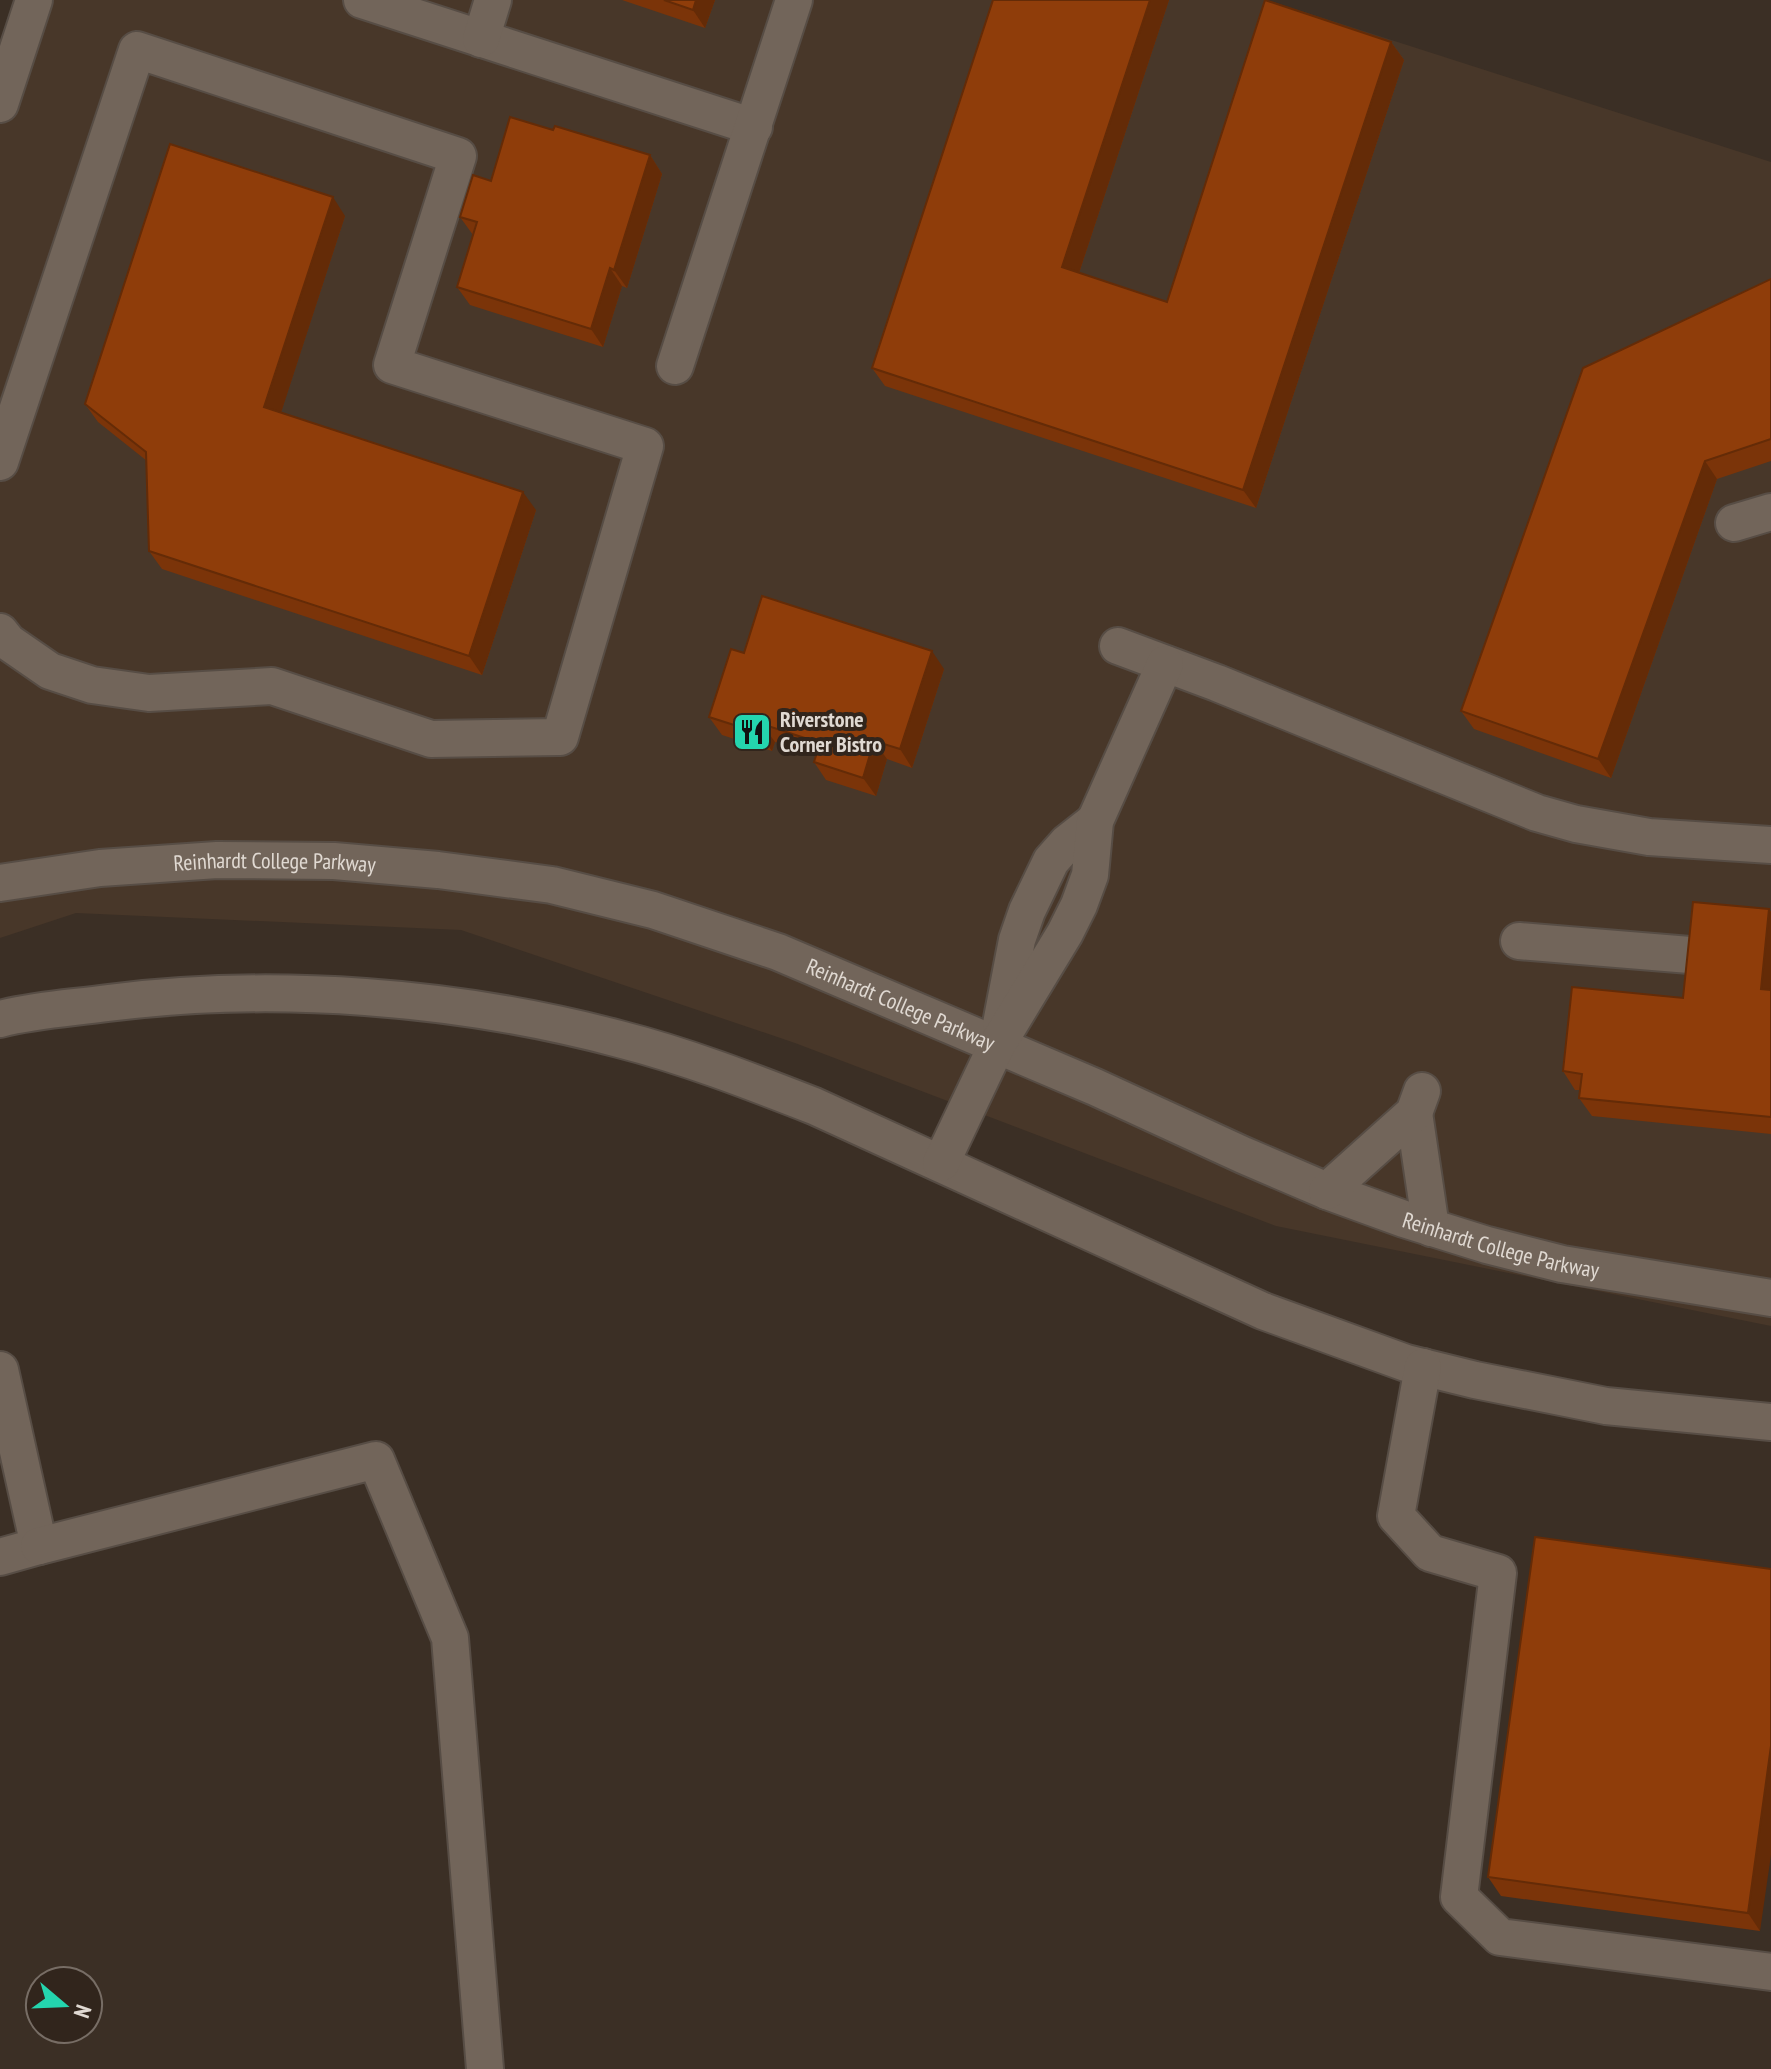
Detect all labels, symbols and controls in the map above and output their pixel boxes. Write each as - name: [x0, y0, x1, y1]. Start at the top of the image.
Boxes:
- place label: Riverstone Corner Bistro: [780, 705, 882, 758]
- restaurant icon: Riverstone Corner Bistro: [731, 711, 773, 753]
- street label: Reinhardt College Parkway: [173, 846, 378, 879]
- street label: Reinhardt College Parkway: [802, 952, 1000, 1057]
- street label: Reinhardt College Parkway: [1399, 1205, 1602, 1284]
- north arrow: [24, 1965, 104, 2045]
- text: N: [68, 2001, 98, 2022]

